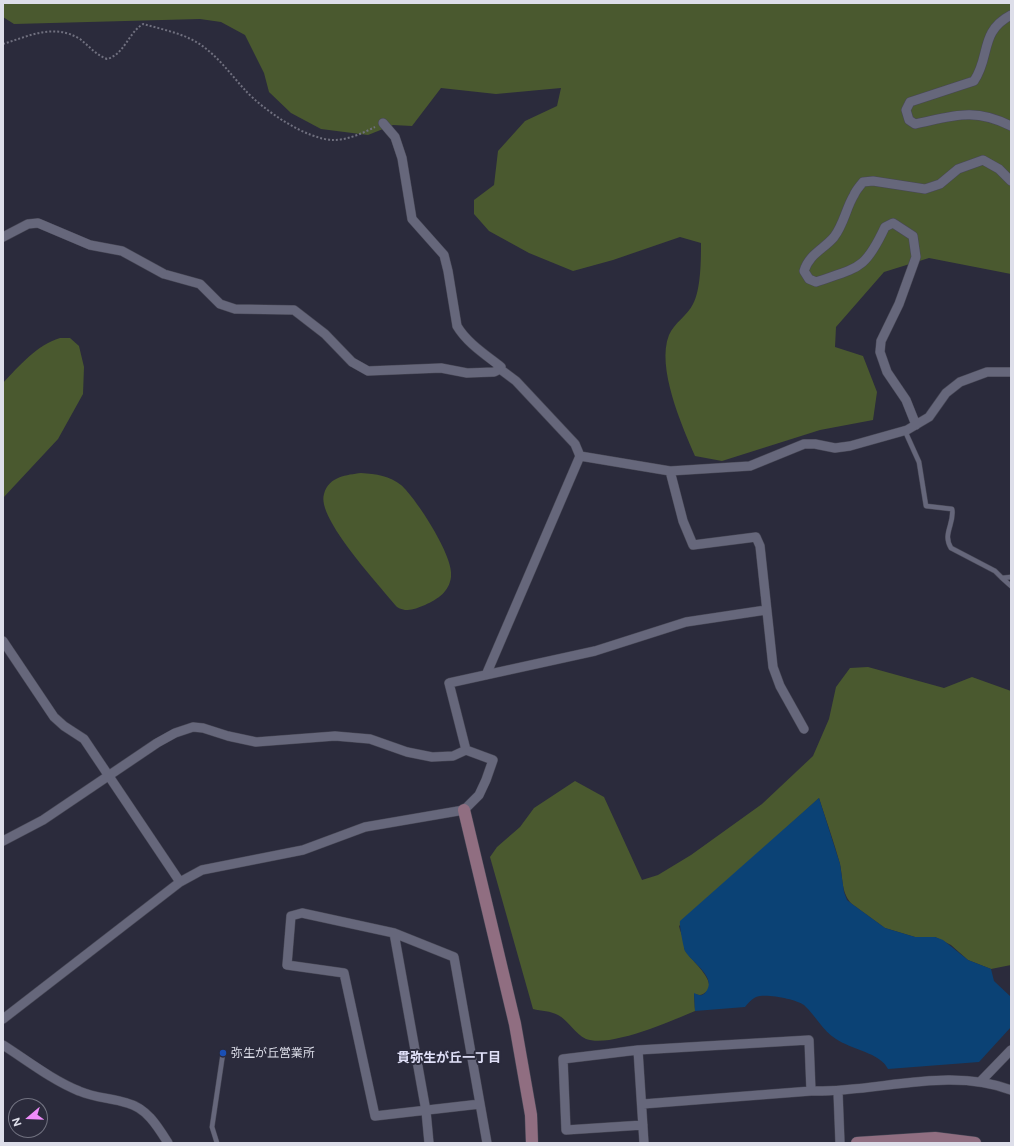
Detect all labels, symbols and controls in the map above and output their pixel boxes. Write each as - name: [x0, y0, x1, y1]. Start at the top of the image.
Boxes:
- place label: 弥生が丘営業所: [231, 1046, 315, 1060]
- marker: 弥生が丘営業所: [218, 1048, 228, 1058]
- district label: 貫弥生が丘一丁目: [397, 1050, 501, 1066]
- north arrow: [8, 1098, 48, 1138]
- text: N: [10, 1116, 25, 1128]

